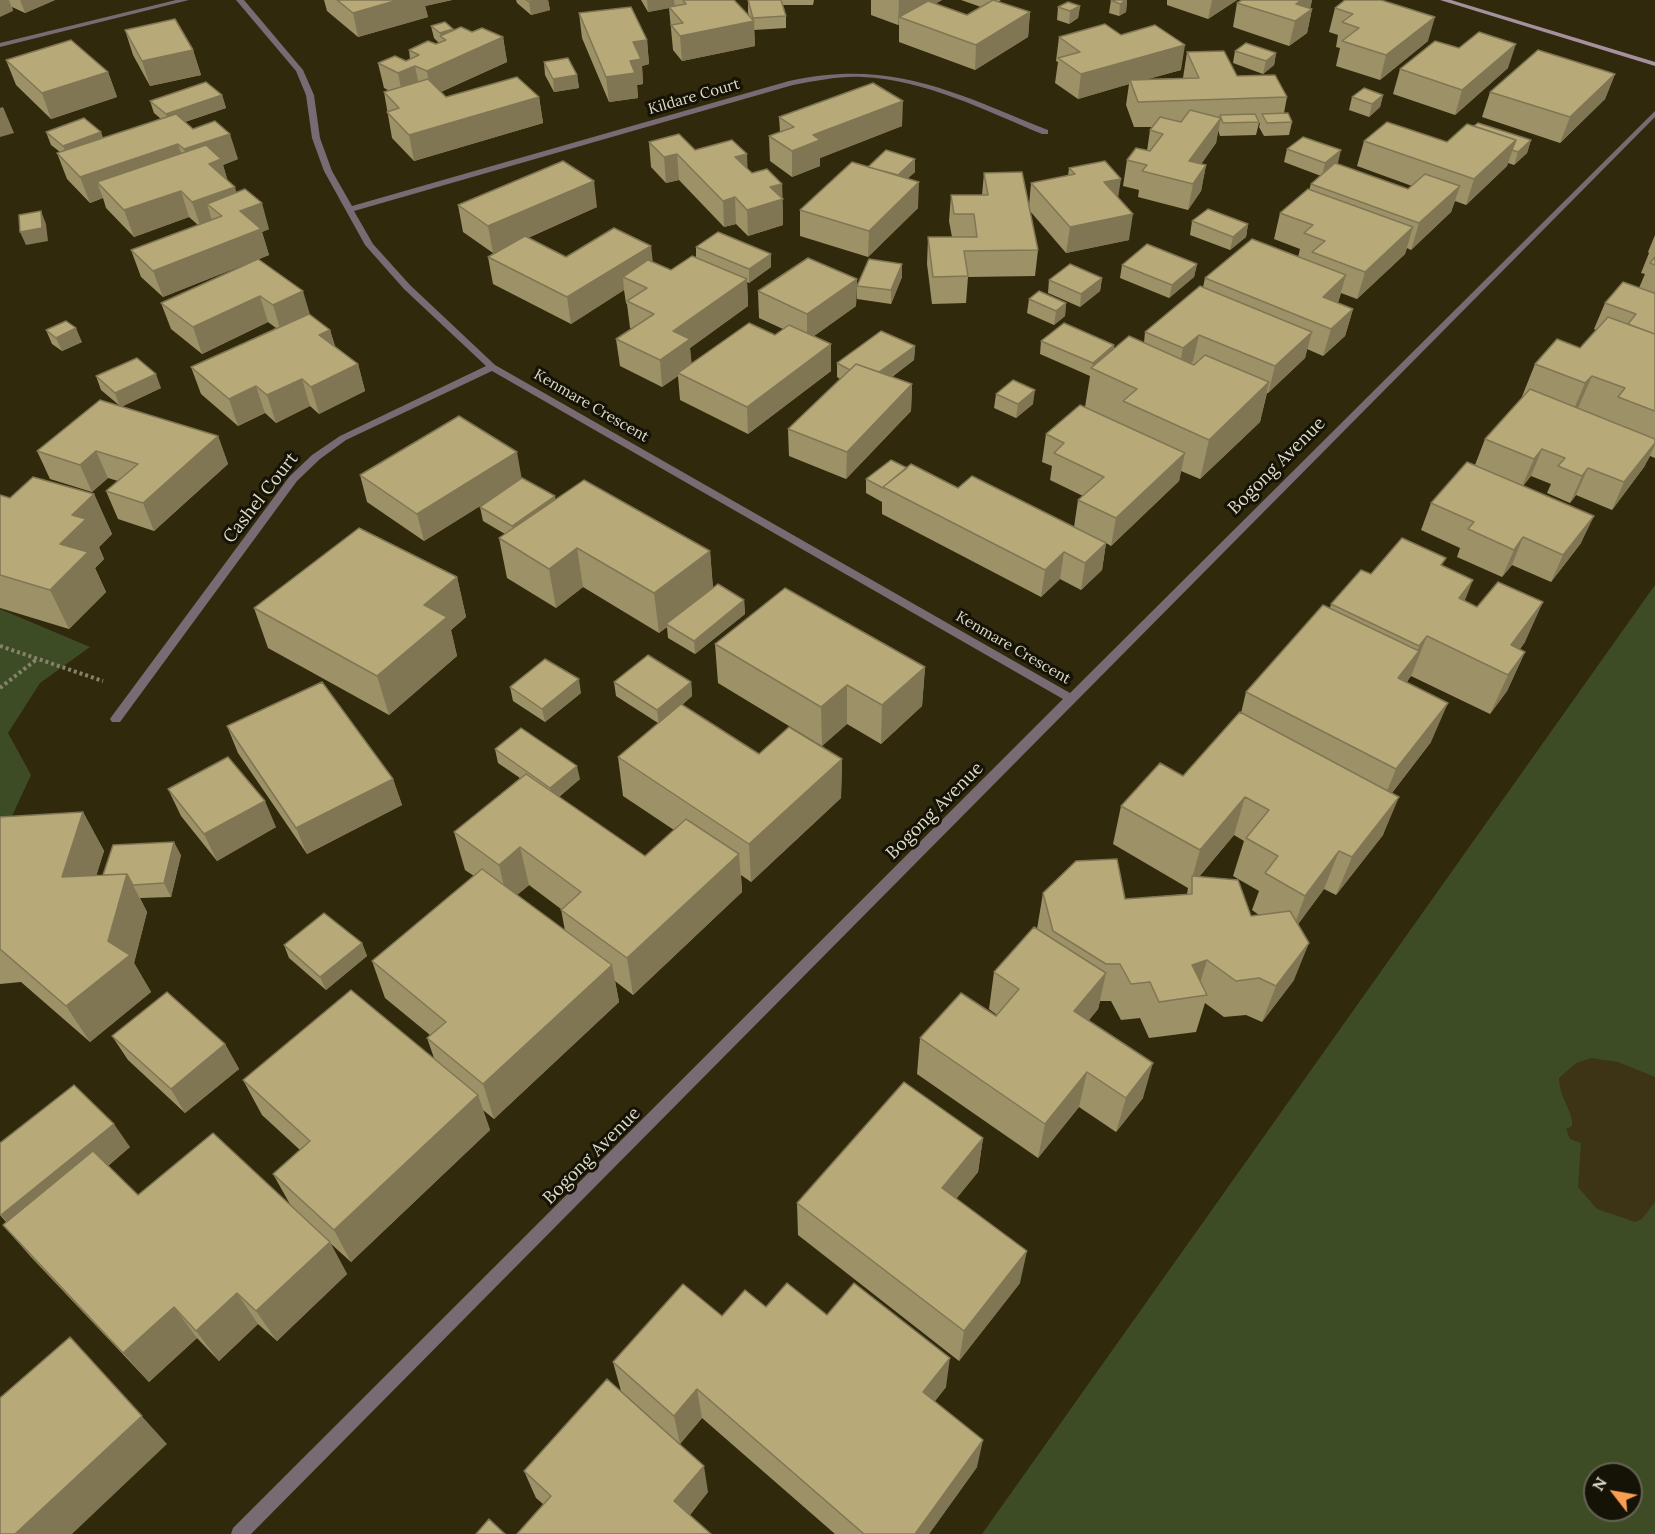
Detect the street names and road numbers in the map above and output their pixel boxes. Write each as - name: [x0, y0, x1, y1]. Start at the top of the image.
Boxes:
- street label: Kildare Court: [646, 75, 742, 119]
- street label: Kenmare Crescent: [530, 366, 652, 446]
- street label: Bogong Avenue: [1224, 413, 1330, 519]
- street label: Cashel Court: [219, 448, 303, 548]
- street label: Kenmare Crescent: [952, 608, 1074, 688]
- street label: Bogong Avenue: [882, 758, 988, 864]
- street label: Bogong Avenue: [539, 1103, 645, 1209]

